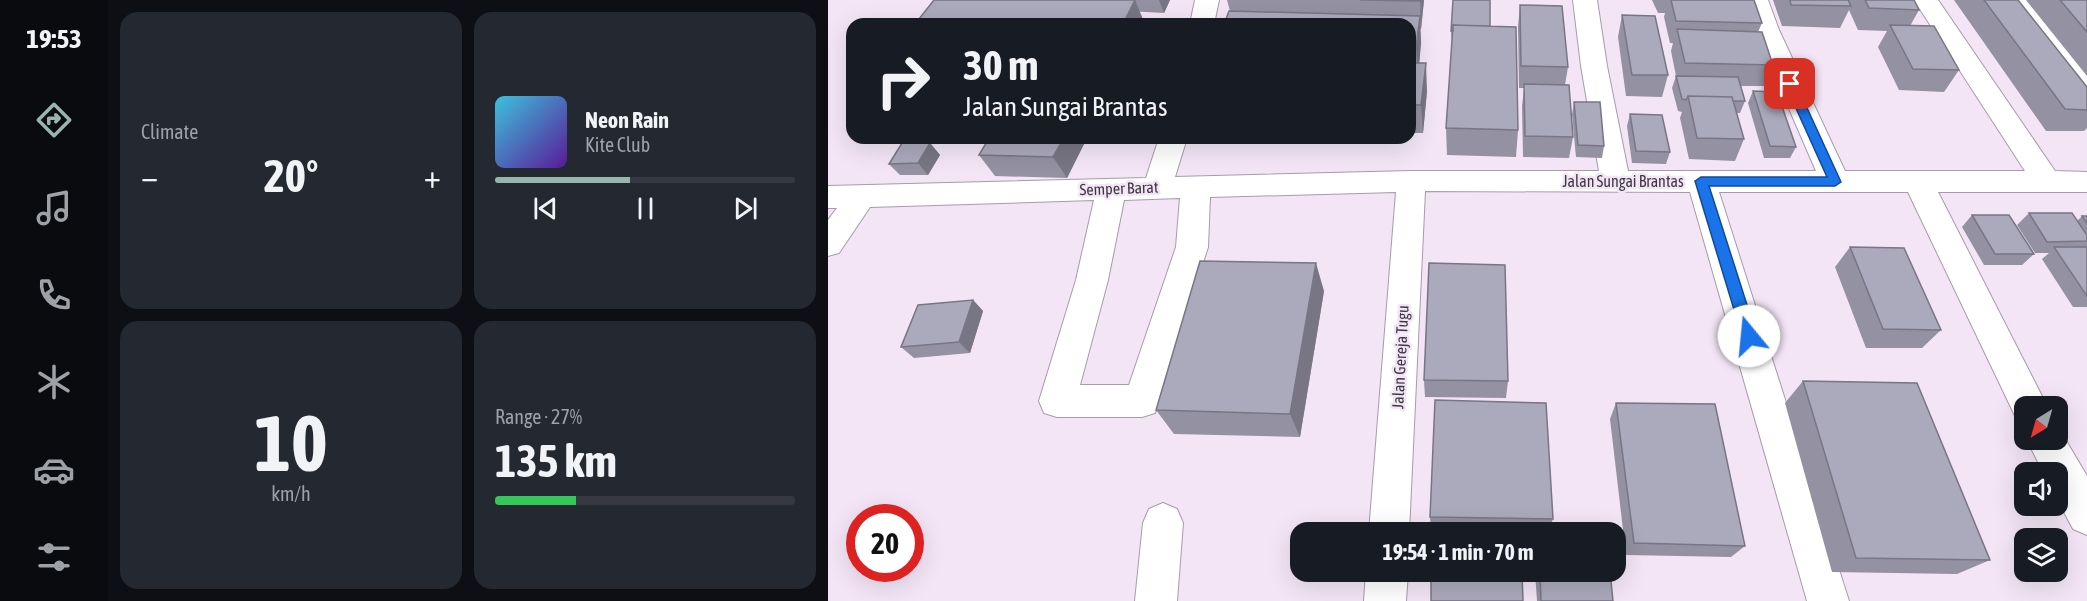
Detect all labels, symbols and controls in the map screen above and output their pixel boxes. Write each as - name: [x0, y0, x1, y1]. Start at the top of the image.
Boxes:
- text: 19:53: [26, 23, 82, 54]
- text: 30 m: [963, 41, 1038, 89]
- icon: right: [864, 42, 942, 120]
- pin: [1764, 58, 1815, 109]
- icon: arrive: [1773, 67, 1806, 100]
- text: Jalan Sungai Brantas: [963, 91, 1167, 122]
- icon: directions: [33, 99, 75, 141]
- text: Neon Rain: [585, 107, 669, 133]
- text: Climate: [141, 120, 198, 143]
- text: Kite Club: [585, 133, 650, 156]
- text: 20°: [264, 150, 318, 202]
- text: −: [141, 157, 158, 195]
- text: +: [424, 157, 441, 195]
- street label: Jalan Sungai Brantas: [1562, 172, 1684, 191]
- street label: Semper Barat: [1079, 178, 1159, 199]
- icon: music: [33, 187, 75, 229]
- icon: previous: [529, 192, 562, 225]
- icon: pause: [629, 192, 662, 225]
- icon: next: [729, 192, 762, 225]
- icon: phone: [33, 274, 75, 316]
- position arrow: [1717, 304, 1781, 368]
- street label: Jalan Gereja Tugu: [1388, 305, 1413, 409]
- icon: climate: [33, 361, 75, 403]
- north arrow: [2014, 396, 2068, 450]
- map controls: [2014, 396, 2068, 582]
- text: 10: [254, 398, 328, 488]
- text: Range · 27%: [495, 405, 582, 428]
- text: 135 km: [495, 435, 617, 487]
- icon: car: [33, 449, 75, 491]
- button: sound: [2014, 462, 2068, 516]
- text: km/h: [271, 482, 311, 505]
- speed limit sign: 20: [846, 504, 924, 582]
- button: layers: [2014, 528, 2068, 582]
- icon: filters: [33, 536, 75, 578]
- text: 19:54 · 1 min · 70 m: [1382, 539, 1534, 565]

